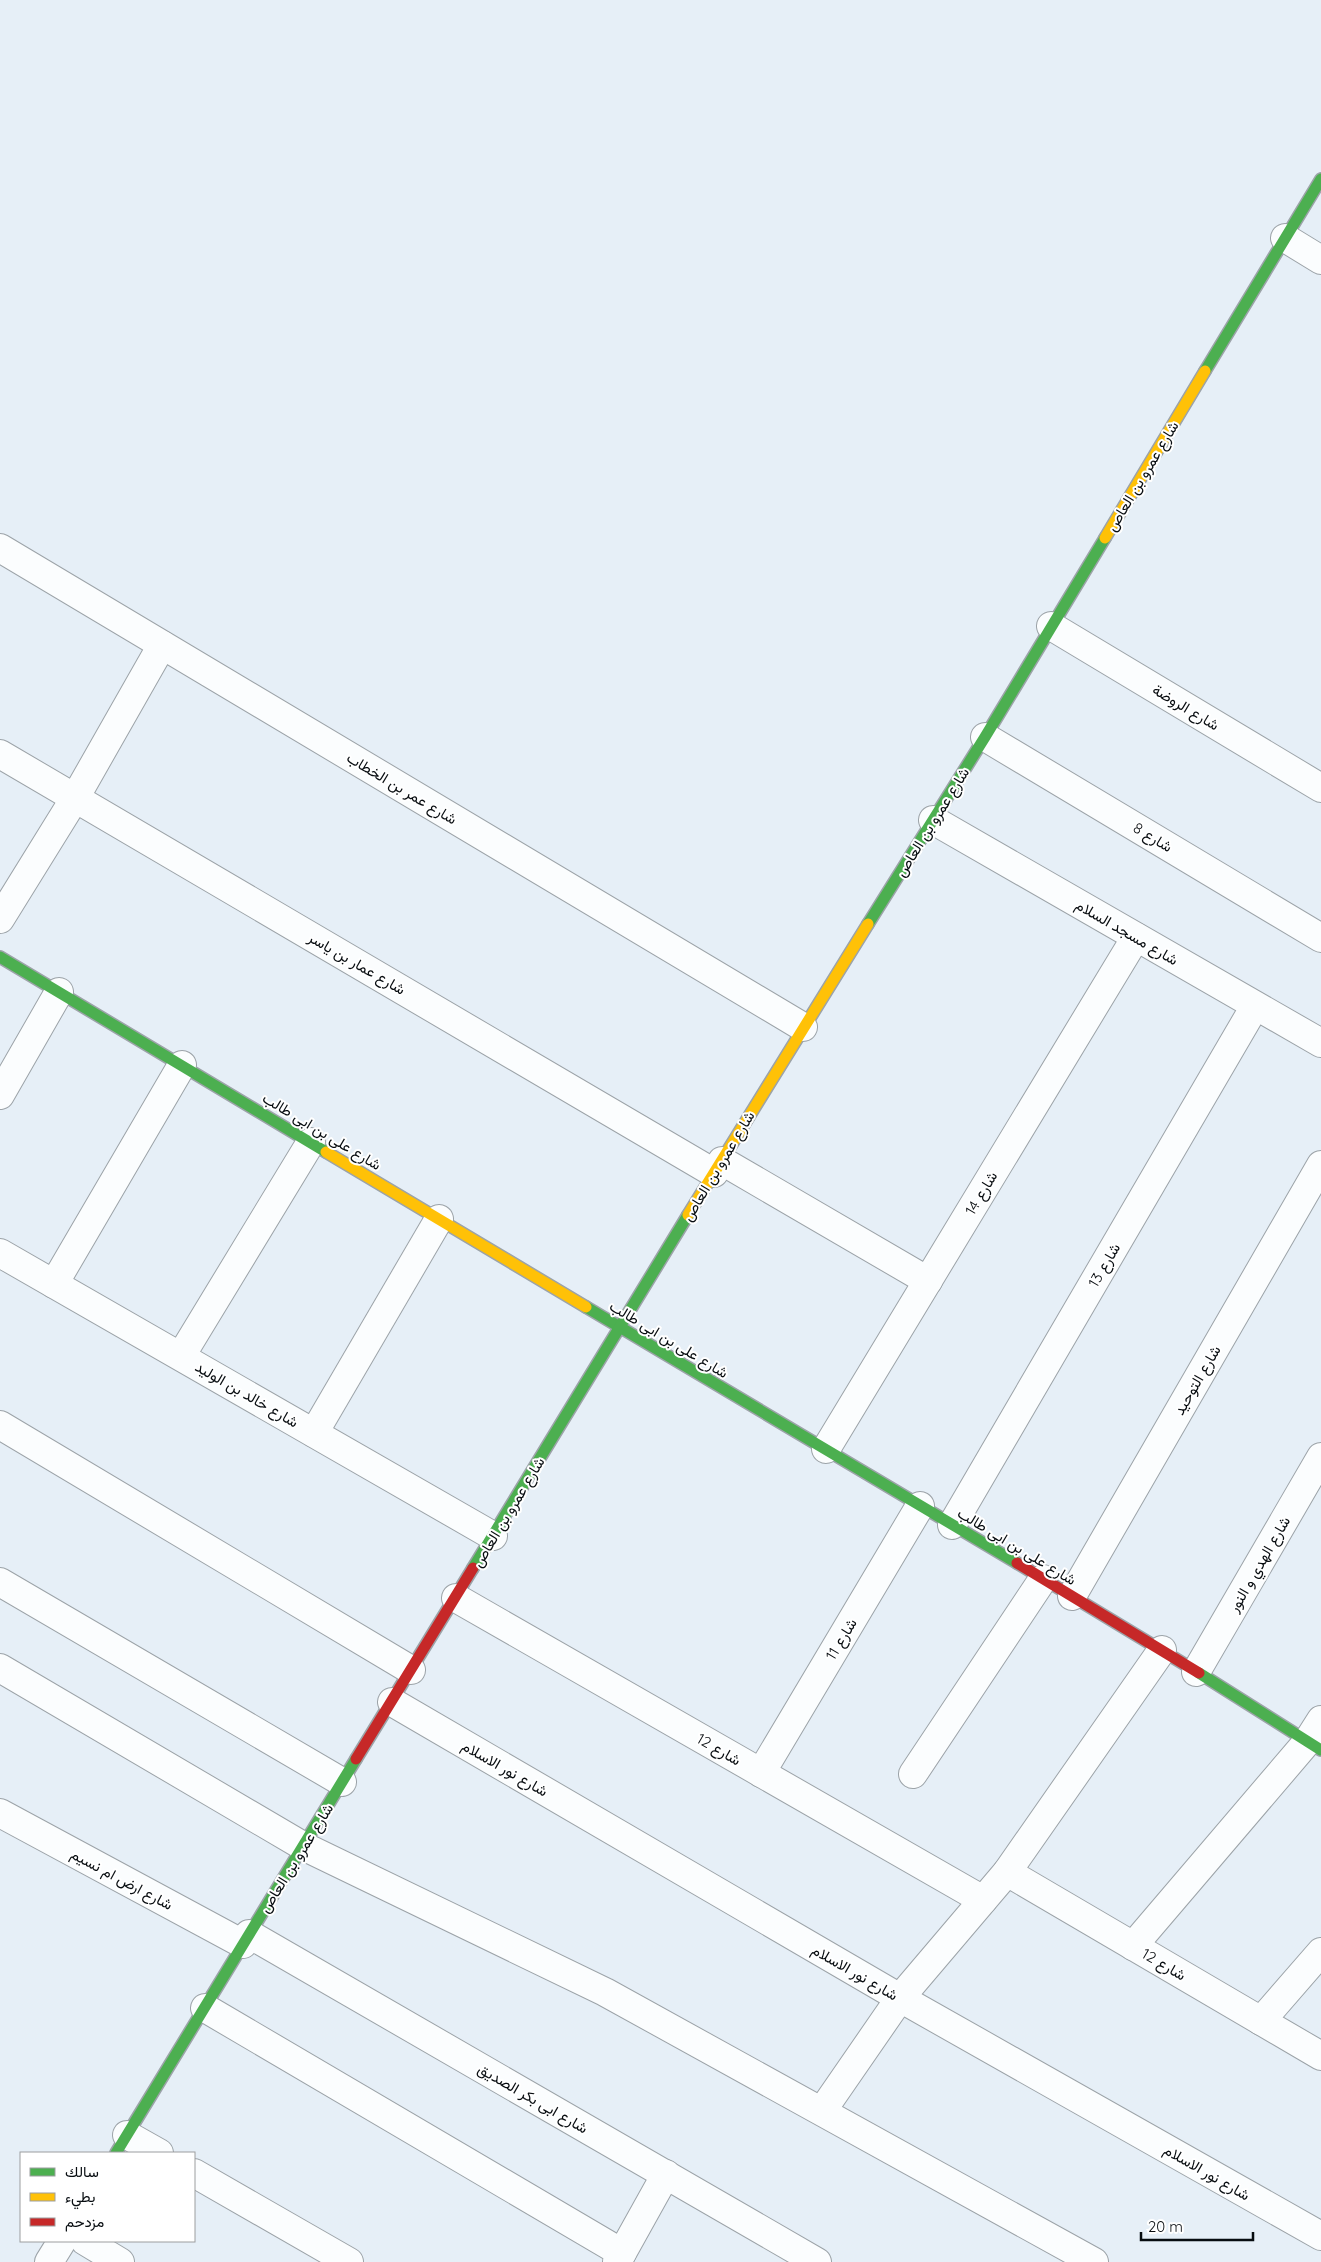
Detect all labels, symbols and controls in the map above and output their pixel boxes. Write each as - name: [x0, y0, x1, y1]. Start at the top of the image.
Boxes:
- street label: شارع عمرو بن العاص: [1102, 417, 1184, 536]
- street label: شارع الروضة: [1148, 680, 1223, 736]
- street label: شارع عمر بن الخطاب: [342, 748, 461, 830]
- street label: شارع عمرو بن العاص: [891, 764, 975, 881]
- street label: شارع 8: [1129, 818, 1176, 858]
- street label: شارع مسجد السلام: [1071, 895, 1182, 971]
- street label: شارع عمار بن ياسر: [303, 927, 409, 1000]
- street label: شارع على بن ابى طالب: [258, 1088, 385, 1176]
- street label: شارع عمرو بن العاص: [678, 1107, 760, 1226]
- street label: شارع 14: [961, 1168, 1003, 1219]
- street label: شارع 13: [1084, 1239, 1126, 1291]
- street label: شارع على بن ابى طالب: [605, 1296, 732, 1384]
- street label: شارع التوحيد: [1169, 1342, 1226, 1419]
- street label: شارع خالد بن الوليد: [191, 1357, 302, 1433]
- street label: شارع عمرو بن العاص: [468, 1453, 550, 1572]
- street label: شارع على بن ابى طالب: [953, 1503, 1080, 1591]
- street label: شارع الهدي و النور: [1223, 1513, 1298, 1618]
- street label: شارع 11: [821, 1615, 863, 1664]
- street label: شارع 12: [692, 1729, 745, 1771]
- street label: شارع نور الاسلام: [458, 1736, 552, 1802]
- street label: شارع عمرو بن العاص: [255, 1800, 339, 1917]
- street label: شارع ارض ام نسيم: [67, 1844, 176, 1916]
- street label: شارع نور الاسلام: [808, 1940, 902, 2006]
- street label: شارع 12: [1137, 1944, 1190, 1986]
- street label: شارع ابى بكر الصديق: [473, 2059, 592, 2139]
- street label: شارع نور الاسلام: [1160, 2140, 1254, 2206]
- legend: [20, 2152, 195, 2242]
- text: سالك: [65, 2162, 99, 2181]
- text: بطيء: [65, 2187, 95, 2210]
- scale bar: [1141, 2210, 1254, 2242]
- text: مزدحم: [65, 2212, 104, 2232]
- text: 20 m: [1148, 2217, 1183, 2236]

